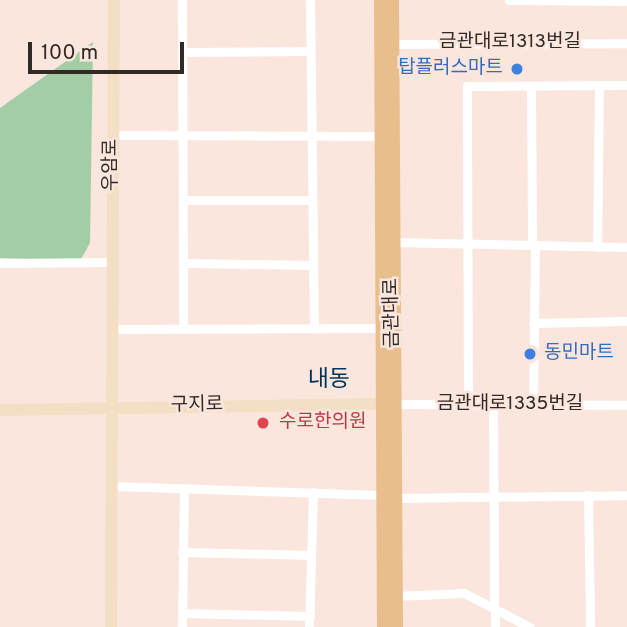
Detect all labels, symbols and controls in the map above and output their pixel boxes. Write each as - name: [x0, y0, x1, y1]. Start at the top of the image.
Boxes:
- scale bar: [32, 28, 187, 72]
- street label: 금관대로1313번길: [439, 32, 581, 54]
- text: 100 m: [41, 40, 98, 67]
- place label: 탑플러스마트: [398, 58, 503, 80]
- marker: 탑플러스마트: [509, 61, 525, 77]
- street label: 우암로: [101, 139, 123, 191]
- street label: 금관대로: [381, 278, 405, 348]
- place label: 동민마트: [544, 343, 614, 365]
- marker: 동민마트: [522, 346, 538, 362]
- district label: 내동: [308, 367, 350, 395]
- street label: 구지로: [171, 394, 223, 418]
- street label: 금관대로1335번길: [437, 394, 583, 416]
- place label: 수로한의원: [279, 412, 366, 434]
- marker: 수로한의원: [253, 413, 273, 433]

